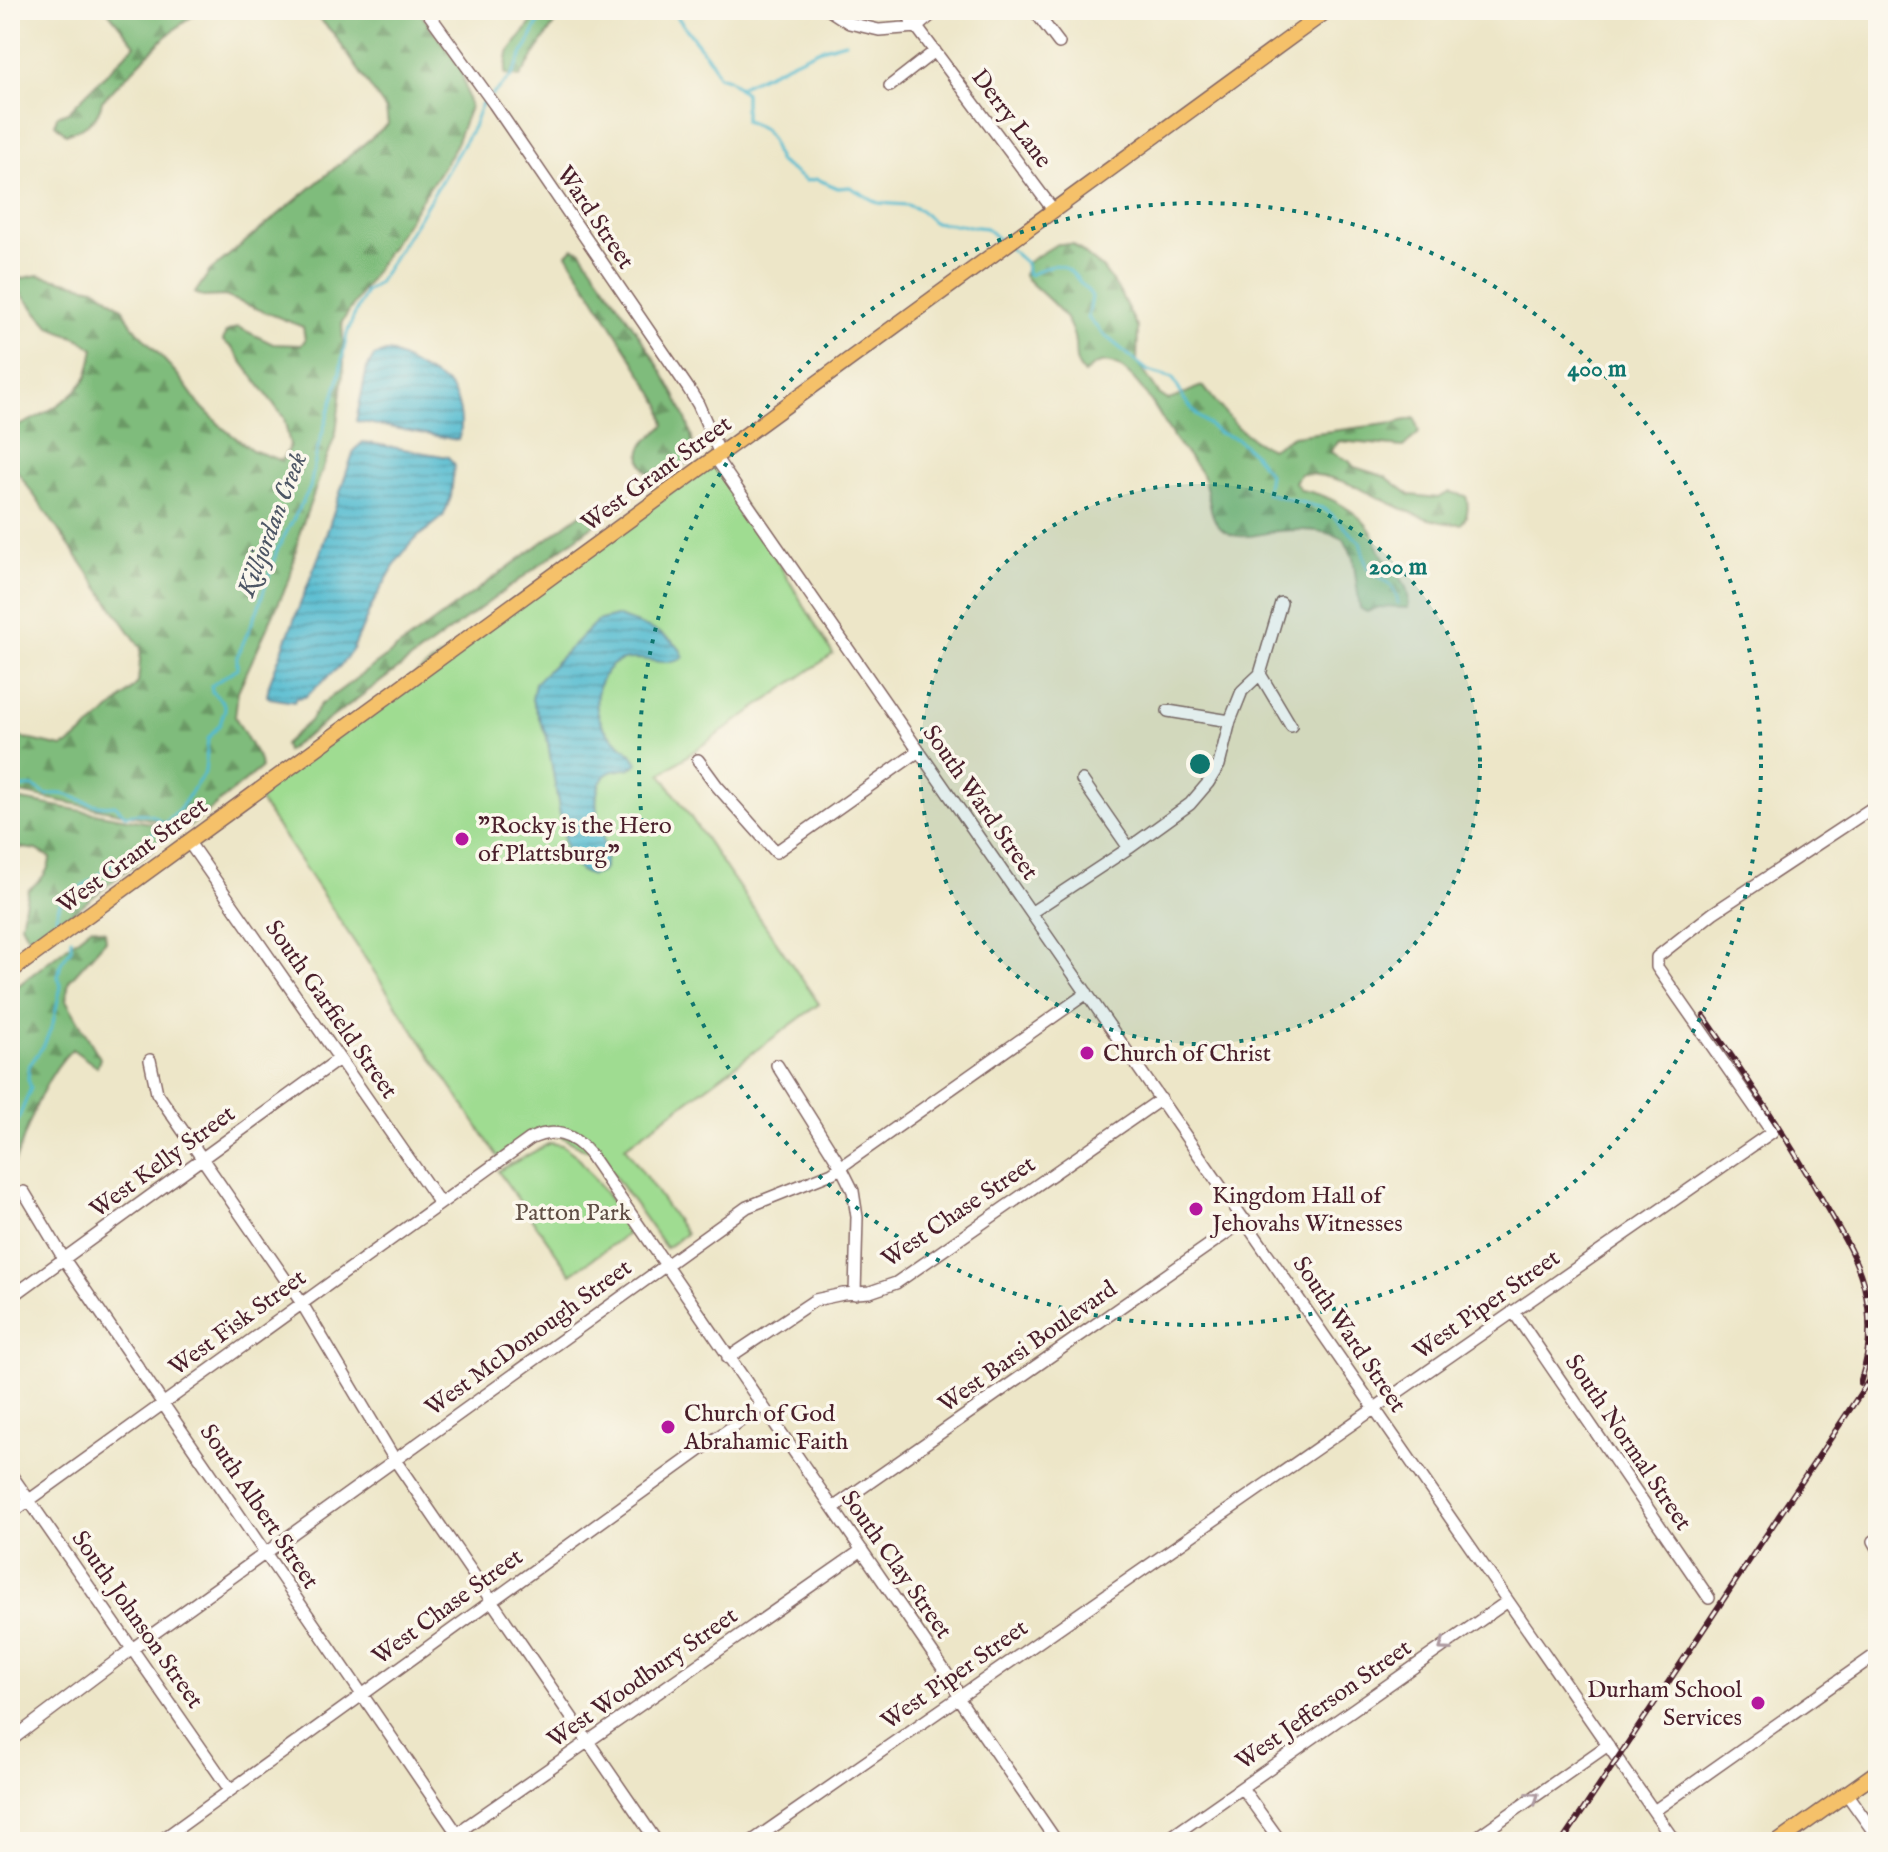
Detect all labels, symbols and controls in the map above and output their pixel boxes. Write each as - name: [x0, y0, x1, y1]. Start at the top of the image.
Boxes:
- street label: Derry Lane: [963, 63, 1058, 175]
- street label: Ward Street: [549, 160, 641, 276]
- text: 400 m: [1567, 354, 1627, 385]
- street label: West Grant Street: [575, 409, 738, 539]
- water label: Killjordan Creek: [229, 447, 315, 602]
- text: 200 m: [1369, 552, 1428, 583]
- street label: South Ward Street: [915, 719, 1045, 886]
- centre of rings: [1186, 750, 1214, 778]
- street label: West Grant Street: [51, 791, 214, 921]
- place label: "Rocky is the Hero of Plattsburg": [478, 811, 672, 870]
- marker: "Rocky is the Hero of Plattsburg": [453, 830, 471, 848]
- street label: South Garfield Street: [257, 914, 404, 1105]
- place label: Church of Christ: [1103, 1039, 1271, 1070]
- marker: Church of Christ: [1078, 1044, 1096, 1062]
- street label: West Kelly Street: [84, 1099, 242, 1225]
- street label: West Chase Street: [876, 1149, 1042, 1275]
- place label: Kingdom Hall of Jehovahs Witnesses: [1209, 1181, 1403, 1240]
- park label: Patton Park: [514, 1198, 632, 1229]
- marker: Kingdom Hall of Jehovahs Witnesses: [1187, 1200, 1205, 1218]
- street label: West Piper Street: [1407, 1243, 1566, 1367]
- street label: South Ward Street: [1285, 1251, 1413, 1419]
- street label: West McDonough Street: [419, 1253, 638, 1424]
- street label: West Fisk Street: [163, 1263, 313, 1383]
- street label: West Barsi Boulevard: [933, 1274, 1123, 1420]
- street label: South Normal Street: [1557, 1349, 1698, 1537]
- place label: Church of God Abrahamic Faith: [683, 1399, 849, 1458]
- street label: South Albert Street: [192, 1418, 325, 1595]
- marker: Church of God Abrahamic Faith: [659, 1418, 677, 1436]
- street label: South Clay Street: [833, 1485, 958, 1645]
- street label: South Johnson Street: [64, 1525, 210, 1715]
- street label: West Chase Street: [366, 1542, 529, 1672]
- street label: West Woodbury Street: [542, 1601, 744, 1756]
- street label: West Piper Street: [875, 1613, 1034, 1737]
- street label: West Jefferson Street: [1230, 1633, 1418, 1778]
- one-way arrow: [1438, 1636, 1452, 1651]
- place label: Durham School Services: [1587, 1675, 1742, 1734]
- marker: Durham School Services: [1749, 1694, 1767, 1712]
- one-way arrow: [1525, 1792, 1539, 1807]

